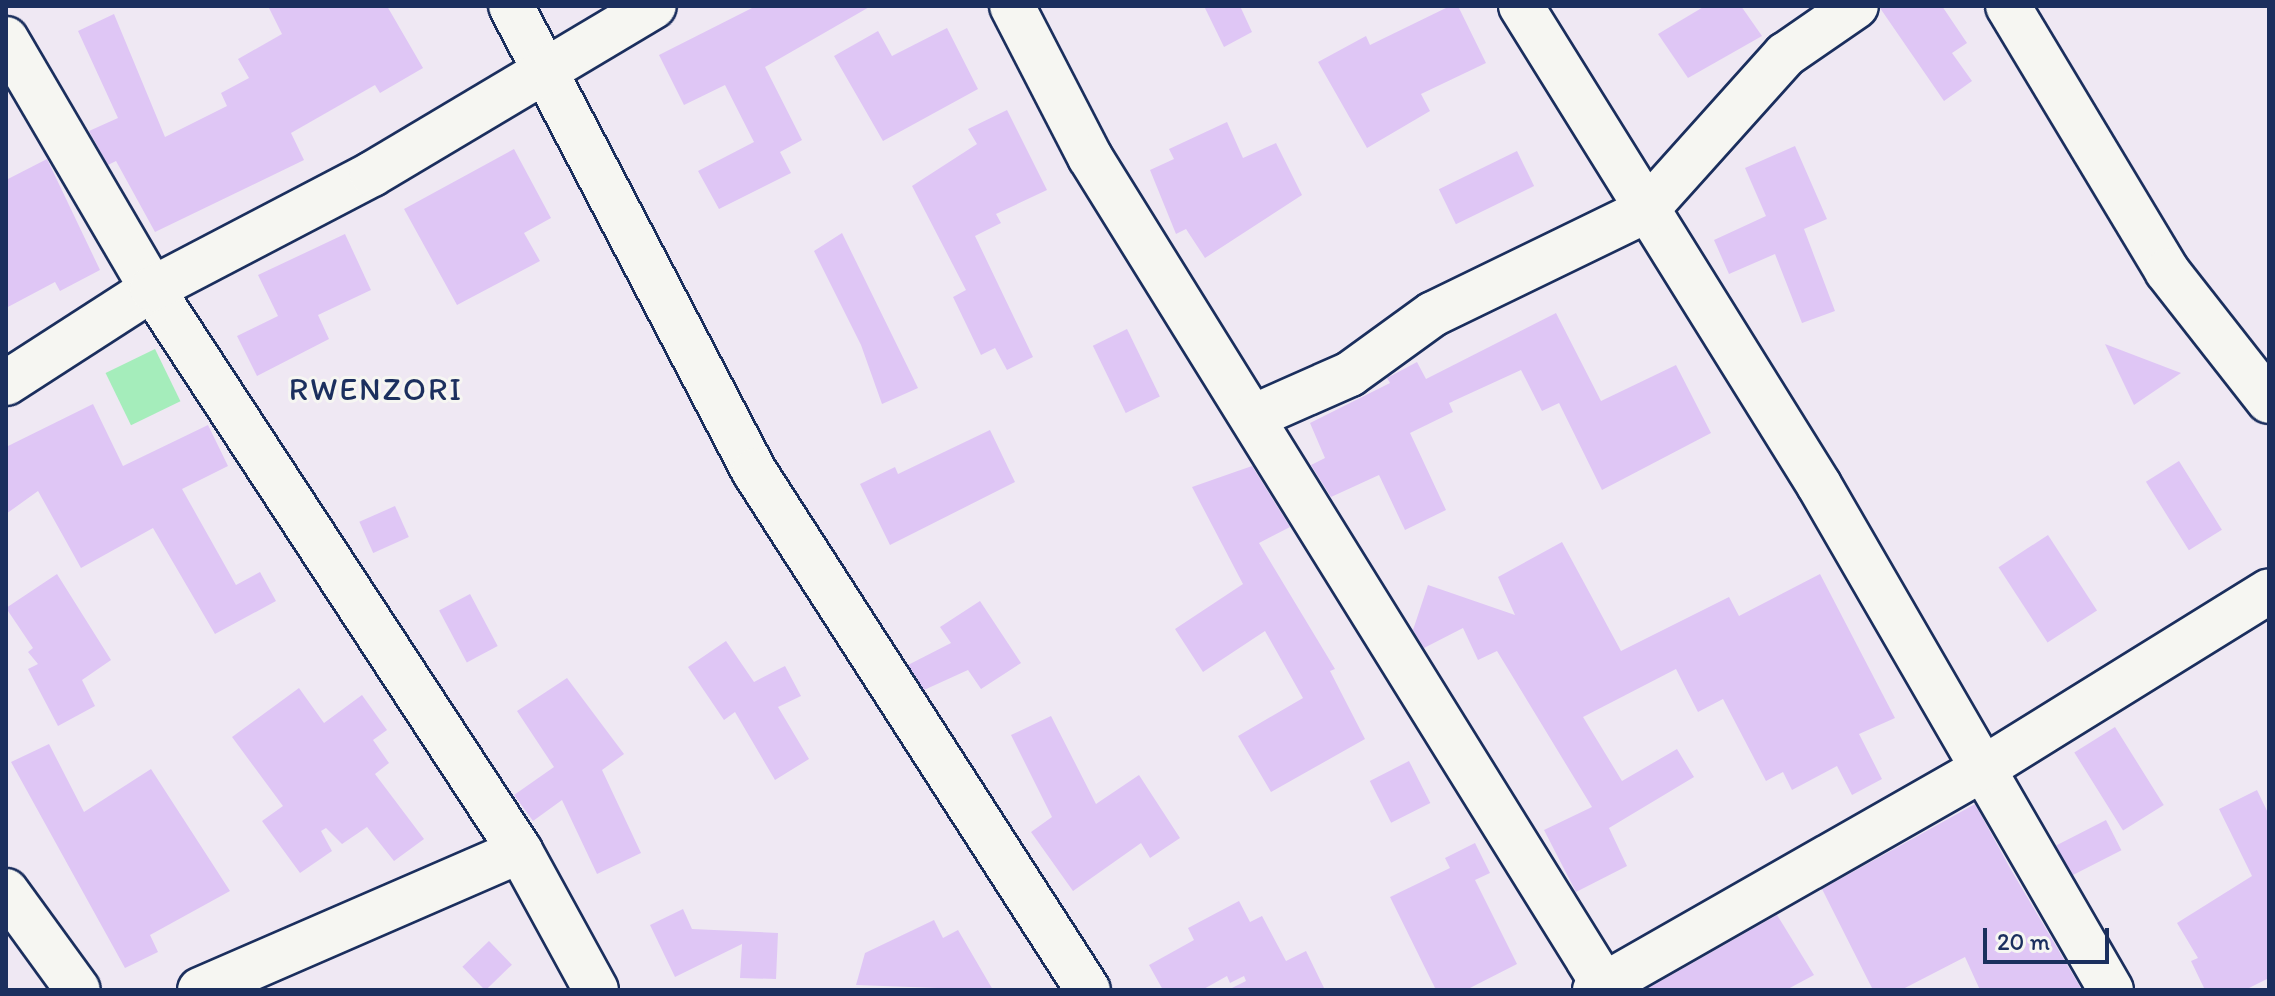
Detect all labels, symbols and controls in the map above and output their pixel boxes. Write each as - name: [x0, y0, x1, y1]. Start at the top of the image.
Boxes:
- district label: RWENZORI: [288, 370, 464, 408]
- scale bar: [1987, 912, 2113, 962]
- text: 20 m: [1997, 927, 2050, 956]

